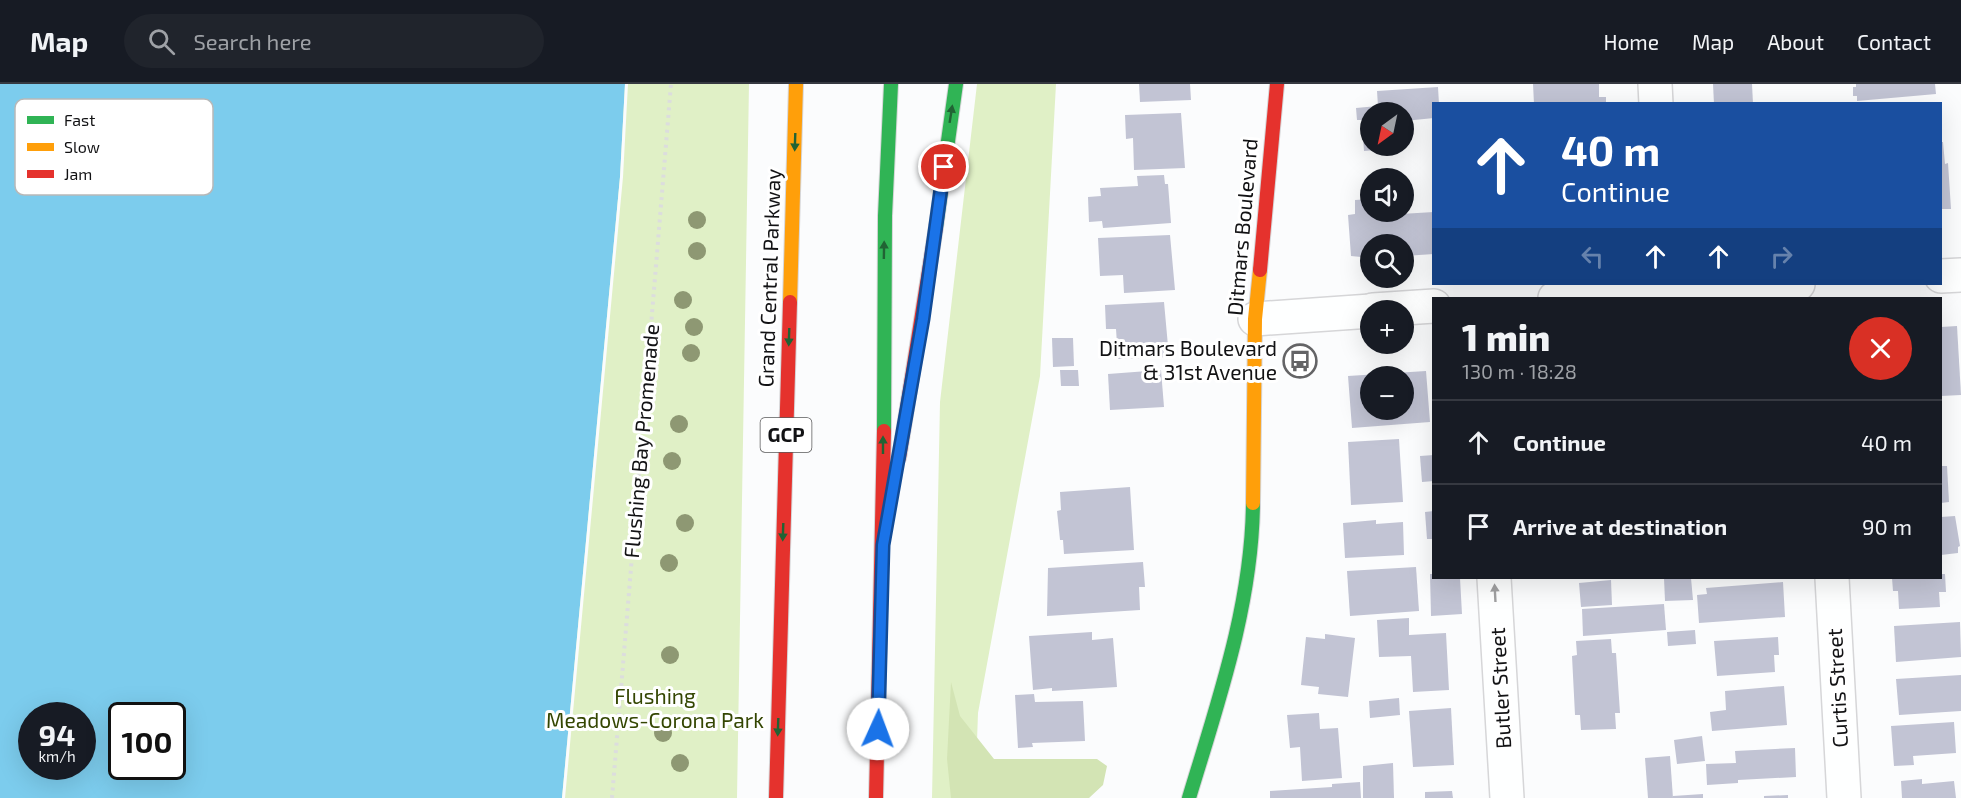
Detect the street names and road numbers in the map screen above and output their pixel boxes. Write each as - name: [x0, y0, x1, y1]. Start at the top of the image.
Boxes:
- street label: Ditmars Boulevard: [1221, 137, 1262, 317]
- street label: Grand Central Parkway: [752, 168, 785, 388]
- street label: Flushing Bay Promenade: [618, 323, 663, 559]
- road number: GCP: [760, 418, 812, 452]
- street label: Butler Street: [1484, 627, 1515, 749]
- street label: Curtis Street: [1821, 628, 1852, 748]

